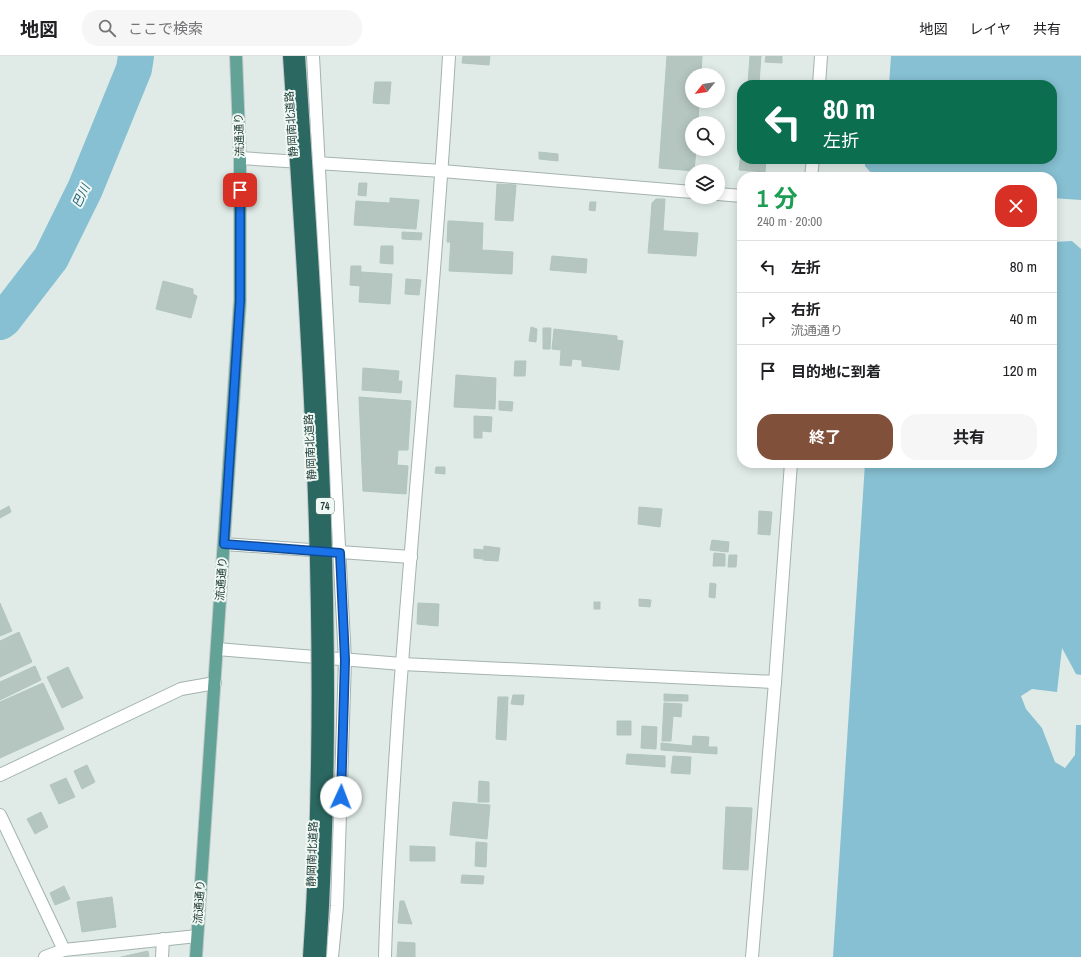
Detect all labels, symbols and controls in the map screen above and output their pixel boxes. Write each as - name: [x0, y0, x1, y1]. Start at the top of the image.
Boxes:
- search box: [82, 10, 362, 46]
- text: 地図: [20, 16, 58, 42]
- icon: search: [96, 17, 118, 39]
- text: ここで検索: [128, 18, 203, 39]
- text: 地図: [919, 20, 947, 38]
- text: レイヤ: [969, 20, 1011, 38]
- text: 共有: [1033, 20, 1061, 38]
- north arrow: [685, 68, 725, 108]
- map controls: [685, 68, 725, 204]
- text: 80 m: [823, 90, 875, 128]
- street label: 静岡南北道路: [282, 91, 300, 157]
- icon: left: [757, 96, 809, 148]
- street label: 流通通り: [231, 113, 247, 157]
- button: search: [685, 116, 725, 156]
- text: 左折: [823, 128, 859, 153]
- button: layers: [685, 164, 725, 204]
- pin: [223, 173, 257, 207]
- icon: arrive: [229, 179, 251, 201]
- water label: 巴川: [69, 180, 94, 210]
- text: 1 分: [757, 182, 797, 214]
- button: close: [995, 185, 1037, 227]
- text: 240 m · 20:00: [757, 213, 822, 230]
- icon: left: [757, 256, 779, 278]
- text: 80 m: [1010, 256, 1037, 277]
- text: 左折: [791, 257, 821, 278]
- text: 右折: [791, 299, 821, 320]
- icon: right: [757, 308, 779, 330]
- text: 40 m: [1010, 308, 1037, 329]
- text: 流通通り: [791, 322, 843, 339]
- icon: arrive: [757, 360, 779, 382]
- text: 120 m: [1003, 360, 1037, 381]
- text: 目的地に到着: [791, 361, 881, 382]
- street label: 静岡南北道路: [301, 414, 319, 480]
- button: 終了: [757, 414, 893, 460]
- button: 共有: [901, 414, 1037, 460]
- road number: 74: [316, 498, 334, 514]
- street label: 流通通り: [212, 557, 230, 601]
- position arrow: [320, 776, 362, 818]
- street label: 静岡南北道路: [304, 821, 320, 887]
- street label: 流通通り: [190, 880, 208, 924]

